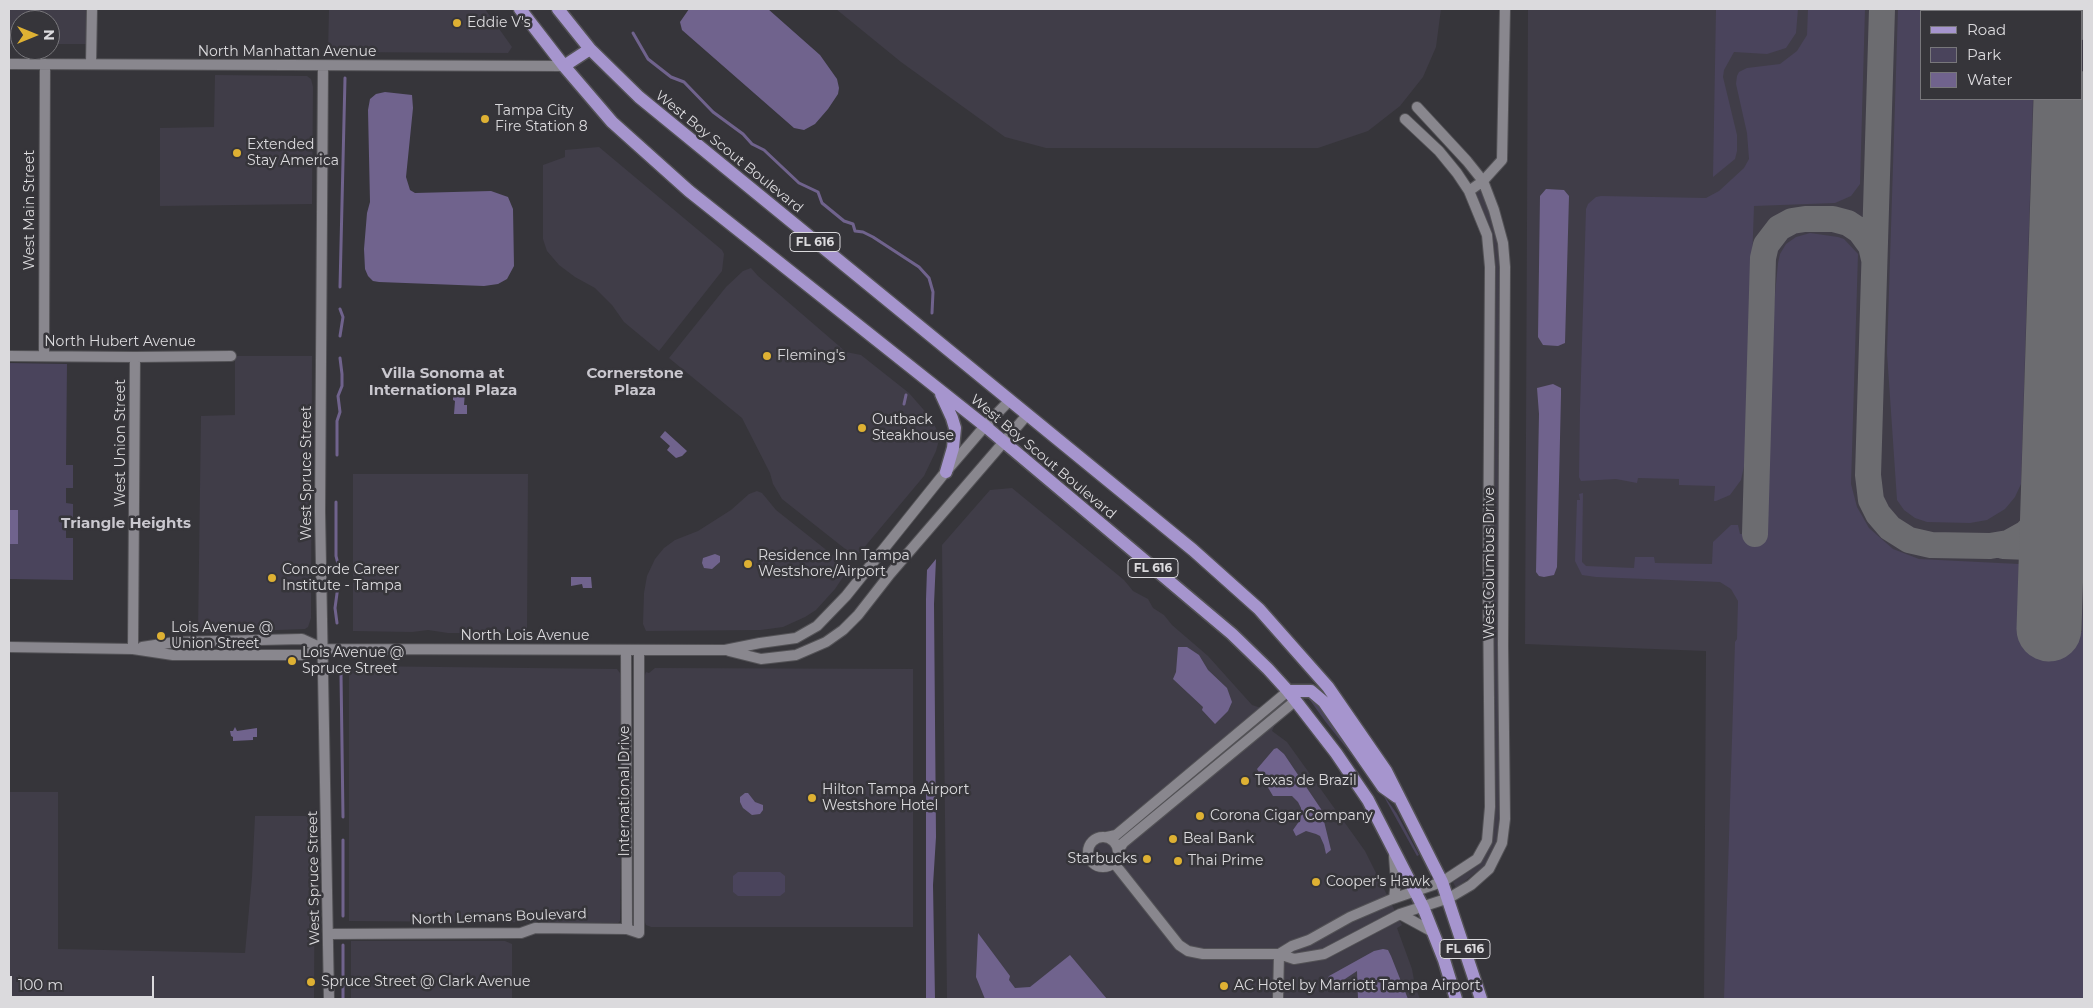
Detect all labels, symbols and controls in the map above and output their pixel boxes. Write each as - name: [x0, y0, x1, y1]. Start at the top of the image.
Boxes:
- north arrow: [10, 10, 60, 60]
- legend: [1920, 10, 2083, 100]
- place label: Eddie V's: [467, 15, 531, 31]
- marker: Eddie V's: [451, 17, 463, 29]
- text: Road: [1967, 20, 2006, 39]
- text: N: [40, 29, 58, 41]
- street label: North Manhattan Avenue: [198, 44, 376, 60]
- text: Park: [1967, 45, 2001, 64]
- text: Water: [1967, 70, 2013, 89]
- street label: West Boy Scout Boulevard: [652, 87, 806, 217]
- place label: Tampa City Fire Station 8: [495, 103, 588, 136]
- marker: Tampa City Fire Station 8: [479, 113, 491, 125]
- place label: Extended Stay America: [247, 137, 339, 170]
- marker: Extended Stay America: [231, 147, 243, 159]
- street label: West Main Street: [22, 150, 38, 270]
- road number: FL 616: [790, 232, 840, 252]
- street label: North Hubert Avenue: [44, 334, 196, 350]
- place label: Fleming's: [777, 348, 845, 364]
- marker: Fleming's: [761, 350, 773, 362]
- district label: Villa Sonoma at International Plaza: [369, 365, 517, 400]
- district label: Cornerstone Plaza: [586, 365, 684, 400]
- street label: West Union Street: [113, 379, 129, 507]
- street label: West Boy Scout Boulevard: [967, 391, 1119, 523]
- street label: West Spruce Street: [299, 406, 315, 540]
- place label: Outback Steakhouse: [872, 412, 954, 444]
- marker: Outback Steakhouse: [856, 422, 868, 434]
- street label: West Columbus Drive: [1482, 487, 1498, 639]
- district label: Triangle Heights: [61, 515, 191, 533]
- place label: Residence Inn Tampa Westshore/Airport: [758, 548, 910, 580]
- marker: Residence Inn Tampa Westshore/Airport: [742, 558, 754, 570]
- road number: FL 616: [1128, 558, 1178, 578]
- place label: Concorde Career Institute - Tampa: [282, 562, 402, 594]
- marker: Concorde Career Institute - Tampa: [266, 572, 278, 584]
- place label: Lois Avenue @ Union Street: [171, 620, 273, 652]
- street label: North Lois Avenue: [461, 628, 589, 644]
- marker: Lois Avenue @ Union Street: [155, 630, 167, 642]
- place label: Lois Avenue @ Spruce Street: [302, 645, 404, 678]
- marker: Lois Avenue @ Spruce Street: [286, 655, 298, 667]
- street label: International Drive: [617, 726, 633, 856]
- place label: Texas de Brazil: [1255, 773, 1357, 789]
- marker: Texas de Brazil: [1239, 775, 1251, 787]
- place label: Hilton Tampa Airport Westshore Hotel: [822, 782, 969, 814]
- marker: Hilton Tampa Airport Westshore Hotel: [806, 792, 818, 804]
- place label: Corona Cigar Company: [1210, 808, 1373, 824]
- street label: West Spruce Street: [304, 810, 324, 946]
- marker: Corona Cigar Company: [1194, 810, 1206, 822]
- place label: Beal Bank: [1183, 831, 1254, 847]
- marker: Beal Bank: [1167, 833, 1179, 845]
- place label: Starbucks: [1068, 851, 1137, 867]
- marker: Starbucks: [1141, 853, 1153, 865]
- place label: Thai Prime: [1188, 853, 1264, 869]
- marker: Thai Prime: [1172, 855, 1184, 867]
- place label: Cooper's Hawk: [1326, 874, 1430, 890]
- marker: Cooper's Hawk: [1310, 876, 1322, 888]
- street label: North Lemans Boulevard: [411, 906, 587, 928]
- road number: FL 616: [1440, 940, 1490, 959]
- scale bar: [12, 966, 156, 998]
- place label: Spruce Street @ Clark Avenue: [321, 974, 530, 990]
- text: 100 m: [18, 975, 63, 994]
- marker: Spruce Street @ Clark Avenue: [305, 976, 317, 988]
- place label: AC Hotel by Marriott Tampa Airport: [1234, 978, 1481, 994]
- marker: AC Hotel by Marriott Tampa Airport: [1218, 980, 1230, 992]

